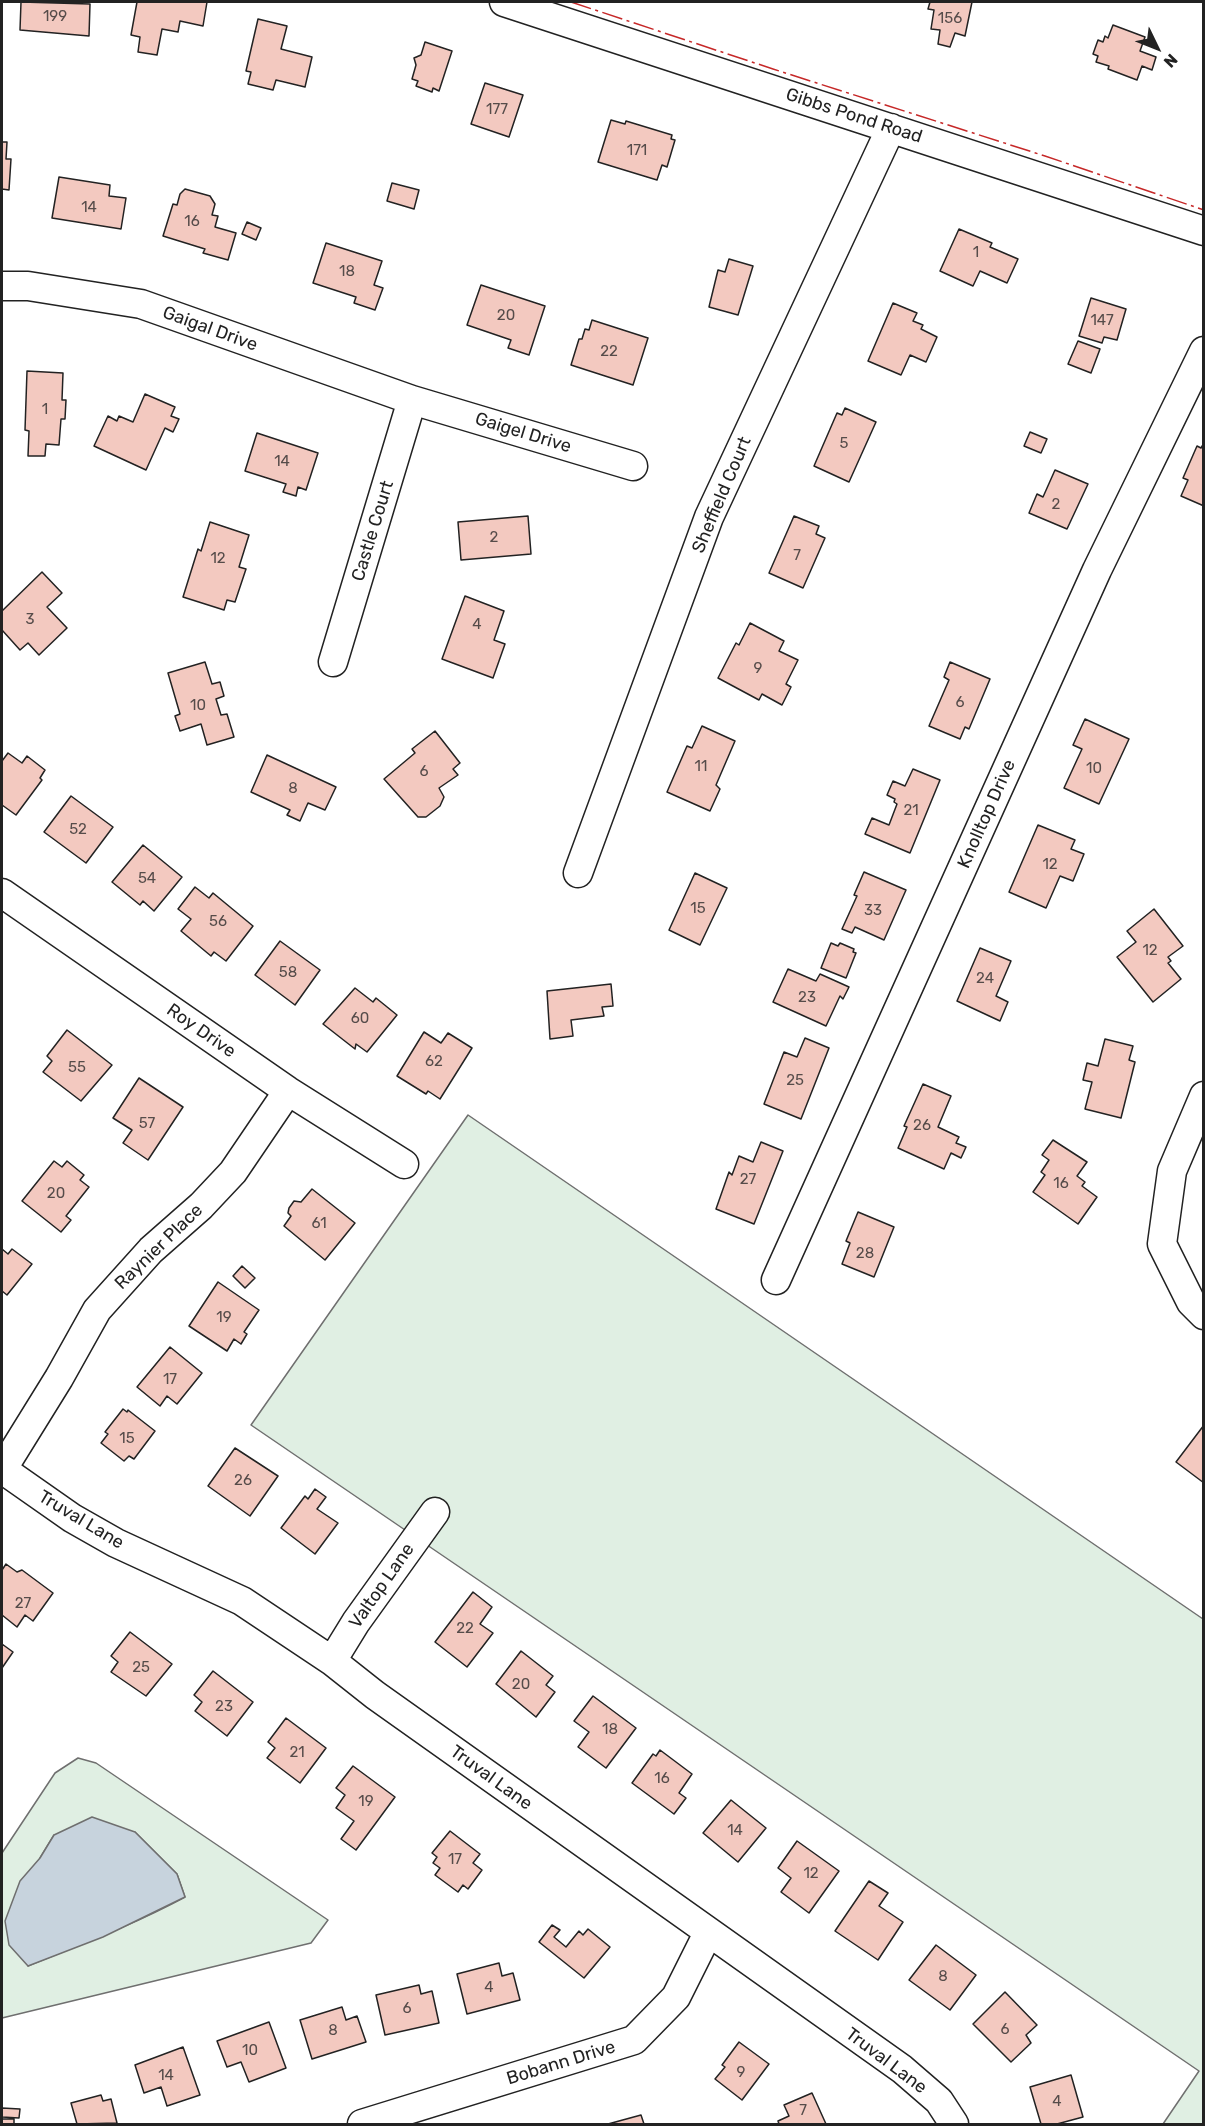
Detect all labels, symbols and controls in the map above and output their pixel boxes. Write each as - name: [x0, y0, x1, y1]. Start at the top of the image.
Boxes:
- house number: 199: [43, 8, 67, 26]
- house number: 156: [938, 10, 962, 28]
- north arrow: [1127, 18, 1187, 78]
- text: N: [1160, 50, 1181, 71]
- street label: Gibbs Pond Road: [783, 84, 925, 148]
- house number: 177: [486, 101, 508, 119]
- house number: 171: [627, 142, 647, 160]
- house number: 14: [81, 199, 97, 217]
- house number: 16: [184, 213, 200, 231]
- house number: 1: [973, 244, 979, 262]
- house number: 18: [339, 263, 355, 281]
- street label: Gaigal Drive: [160, 302, 260, 356]
- house number: 20: [497, 307, 515, 325]
- house number: 147: [1090, 312, 1114, 330]
- house number: 22: [600, 343, 618, 361]
- house number: 1: [42, 401, 48, 419]
- street label: Gaigel Drive: [472, 408, 574, 458]
- street label: Sheffield Court: [688, 434, 756, 556]
- house number: 5: [840, 435, 848, 453]
- house number: 14: [274, 453, 290, 471]
- street label: Castle Court: [347, 478, 399, 584]
- house number: 2: [1052, 496, 1060, 514]
- house number: 2: [490, 529, 498, 547]
- house number: 7: [793, 547, 801, 565]
- house number: 12: [210, 550, 226, 568]
- house number: 3: [25, 611, 35, 629]
- house number: 4: [472, 616, 482, 634]
- house number: 9: [754, 660, 762, 678]
- house number: 6: [955, 694, 965, 712]
- house number: 10: [190, 697, 206, 715]
- street label: Knolltop Drive: [953, 756, 1021, 872]
- house number: 11: [695, 758, 707, 776]
- house number: 10: [1086, 760, 1102, 778]
- house number: 6: [419, 763, 429, 781]
- house number: 8: [288, 780, 298, 798]
- house number: 21: [903, 802, 919, 820]
- house number: 52: [69, 821, 87, 839]
- house number: 12: [1042, 856, 1058, 874]
- house number: 54: [138, 870, 156, 888]
- house number: 15: [690, 900, 706, 918]
- house number: 33: [864, 902, 882, 920]
- house number: 56: [209, 913, 227, 931]
- house number: 12: [1142, 942, 1158, 960]
- house number: 58: [279, 964, 297, 982]
- house number: 24: [976, 970, 994, 988]
- house number: 23: [798, 989, 816, 1007]
- street label: Roy Drive: [162, 999, 240, 1063]
- house number: 60: [351, 1010, 369, 1028]
- house number: 62: [425, 1053, 443, 1071]
- house number: 55: [68, 1059, 86, 1077]
- house number: 25: [786, 1072, 804, 1090]
- house number: 57: [139, 1115, 155, 1133]
- house number: 26: [913, 1117, 931, 1135]
- house number: 27: [740, 1171, 756, 1189]
- house number: 16: [1053, 1175, 1069, 1193]
- house number: 20: [47, 1185, 65, 1203]
- street label: Raynier Place: [111, 1200, 207, 1294]
- house number: 61: [311, 1215, 327, 1233]
- house number: 28: [856, 1245, 874, 1263]
- house number: 19: [216, 1309, 232, 1327]
- house number: 17: [163, 1371, 177, 1389]
- house number: 15: [119, 1430, 135, 1448]
- house number: 26: [234, 1472, 252, 1490]
- street label: Truval Lane: [34, 1486, 128, 1554]
- street label: Valtop Lane: [345, 1539, 419, 1633]
- house number: 27: [15, 1595, 31, 1613]
- house number: 22: [456, 1620, 474, 1638]
- house number: 25: [132, 1659, 150, 1677]
- house number: 20: [512, 1676, 530, 1694]
- house number: 23: [215, 1698, 233, 1716]
- house number: 18: [602, 1721, 618, 1739]
- street label: Truval Lane: [446, 1741, 536, 1815]
- house number: 21: [289, 1744, 305, 1762]
- house number: 16: [654, 1770, 670, 1788]
- house number: 19: [358, 1793, 374, 1811]
- house number: 14: [727, 1822, 743, 1840]
- house number: 17: [448, 1851, 462, 1869]
- house number: 12: [803, 1865, 819, 1883]
- house number: 8: [938, 1968, 948, 1986]
- house number: 4: [484, 1979, 494, 1997]
- house number: 6: [402, 2000, 412, 2018]
- house number: 6: [1000, 2021, 1010, 2039]
- house number: 8: [328, 2022, 338, 2040]
- street label: Truval Lane: [841, 2023, 931, 2099]
- street label: Bobann Drive: [504, 2036, 618, 2090]
- house number: 10: [242, 2042, 258, 2060]
- house number: 9: [737, 2064, 745, 2082]
- house number: 14: [158, 2067, 174, 2085]
- house number: 4: [1052, 2093, 1062, 2111]
- house number: 7: [799, 2102, 807, 2120]

